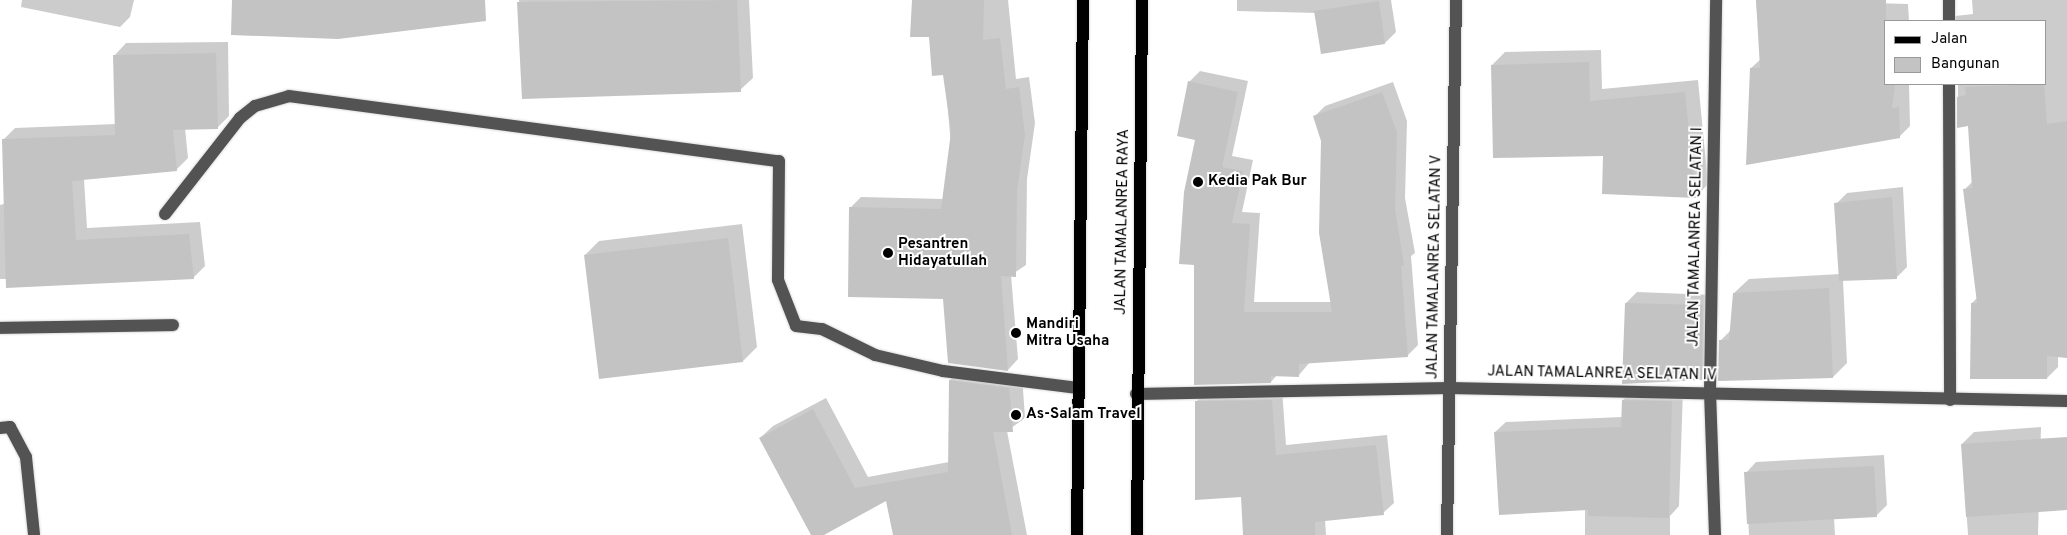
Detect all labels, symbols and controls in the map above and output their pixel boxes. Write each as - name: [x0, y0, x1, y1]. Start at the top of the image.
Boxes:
- legend: [1884, 20, 2047, 85]
- text: Jalan: [1931, 30, 1968, 49]
- text: Bangunan: [1931, 55, 2000, 74]
- street label: JALAN TAMALANREA SELATAN I: [1685, 126, 1707, 348]
- street label: JALAN TAMALANREA RAYA: [1112, 128, 1134, 316]
- street label: JALAN TAMALANREA SELATAN V: [1424, 154, 1446, 380]
- place label: Kedia Pak Bur: [1208, 173, 1307, 191]
- marker: Kedia Pak Bur: [1192, 176, 1204, 188]
- place label: Pesantren Hidayatullah: [898, 235, 987, 270]
- marker: Pesantren Hidayatullah: [882, 247, 894, 259]
- place label: Mandiri Mitra Usaha: [1026, 315, 1109, 350]
- marker: Mandiri Mitra Usaha: [1010, 327, 1022, 339]
- street label: JALAN TAMALANREA SELATAN IV: [1487, 363, 1717, 385]
- place label: As-Salam Travel: [1026, 406, 1141, 424]
- marker: As-Salam Travel: [1010, 409, 1022, 421]

